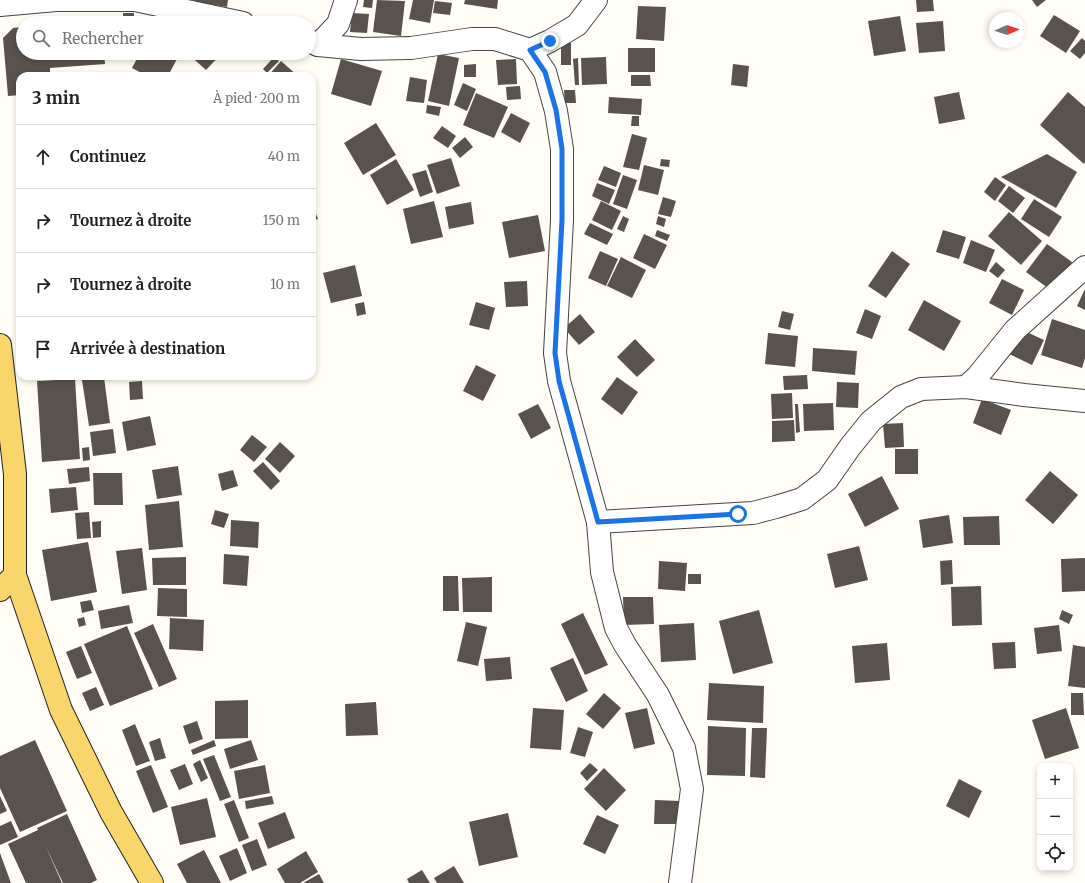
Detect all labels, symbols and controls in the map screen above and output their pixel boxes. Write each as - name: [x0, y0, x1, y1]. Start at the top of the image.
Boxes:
- north arrow: [989, 12, 1025, 48]
- search box: [16, 16, 316, 60]
- icon: search: [30, 27, 52, 49]
- text: Rechercher: [62, 29, 144, 48]
- route end: [541, 32, 559, 50]
- text: 3 min: [32, 87, 80, 109]
- text: À pied · 200 m: [213, 90, 300, 107]
- icon: ahead: [32, 146, 54, 168]
- text: Continuez: [70, 147, 146, 166]
- text: 40 m: [268, 148, 300, 165]
- icon: right: [32, 210, 54, 232]
- text: Tournez à droite: [70, 211, 191, 230]
- text: 150 m: [263, 212, 300, 229]
- icon: right: [32, 274, 54, 296]
- text: Tournez à droite: [70, 275, 191, 294]
- text: 10 m: [270, 276, 300, 293]
- icon: arrive: [32, 338, 54, 360]
- text: Arrivée à destination: [70, 339, 225, 358]
- route start: [729, 505, 747, 523]
- map controls: [1037, 763, 1073, 871]
- button: +: [1037, 763, 1073, 799]
- button: −: [1037, 799, 1073, 835]
- button: locate: [1037, 835, 1073, 871]

